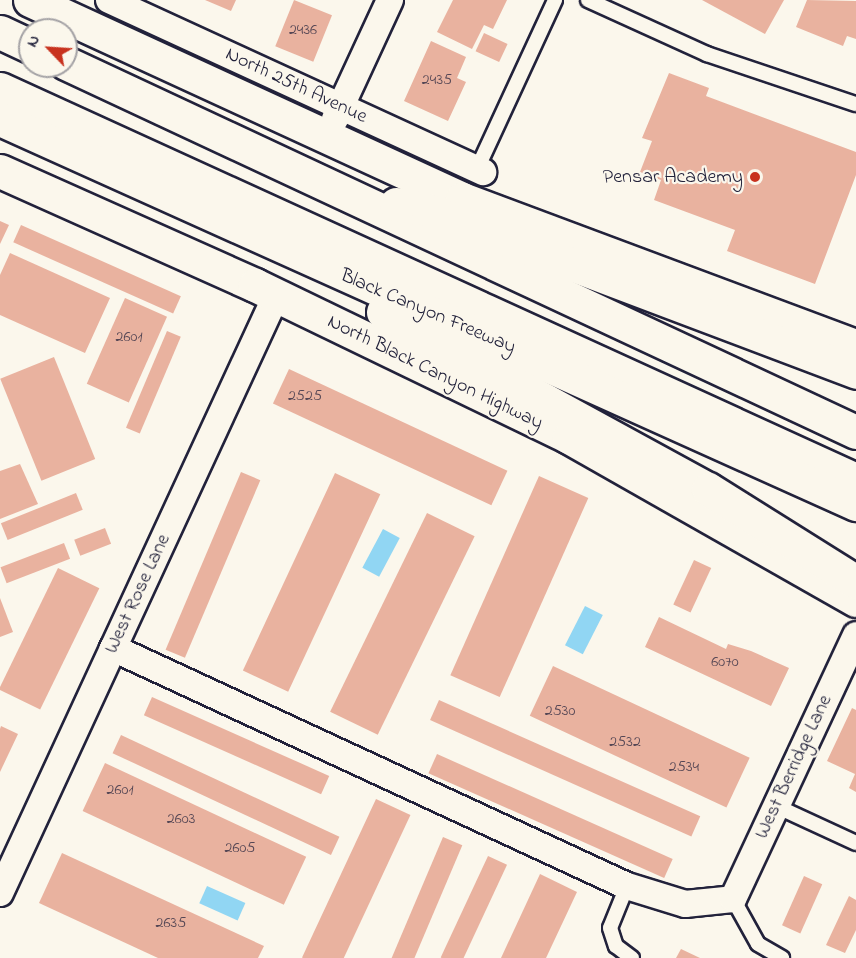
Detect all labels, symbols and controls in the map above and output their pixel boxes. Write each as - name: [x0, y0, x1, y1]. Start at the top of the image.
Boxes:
- north arrow: [18, 18, 78, 78]
- house number: 2436: [289, 20, 317, 40]
- text: N: [20, 31, 47, 51]
- street label: North 25th Avenue: [221, 43, 371, 129]
- house number: 2435: [422, 70, 452, 90]
- place label: Pensar Academy: [603, 165, 743, 189]
- marker: Pensar Academy: [748, 170, 762, 184]
- street label: Black Canyon Freeway: [337, 264, 519, 360]
- street label: North Black Canyon Highway: [323, 310, 547, 436]
- house number: 2601: [116, 327, 142, 347]
- house number: 2525: [288, 386, 322, 406]
- street label: West Rose Lane: [100, 530, 176, 658]
- house number: 6070: [711, 652, 739, 672]
- street label: West Berridge Lane: [750, 691, 838, 843]
- house number: 2530: [545, 701, 575, 721]
- house number: 2532: [609, 732, 641, 752]
- house number: 2534: [669, 757, 699, 777]
- house number: 2601: [107, 780, 133, 800]
- house number: 2603: [167, 809, 195, 829]
- house number: 2605: [224, 838, 256, 858]
- house number: 2635: [156, 913, 186, 933]

